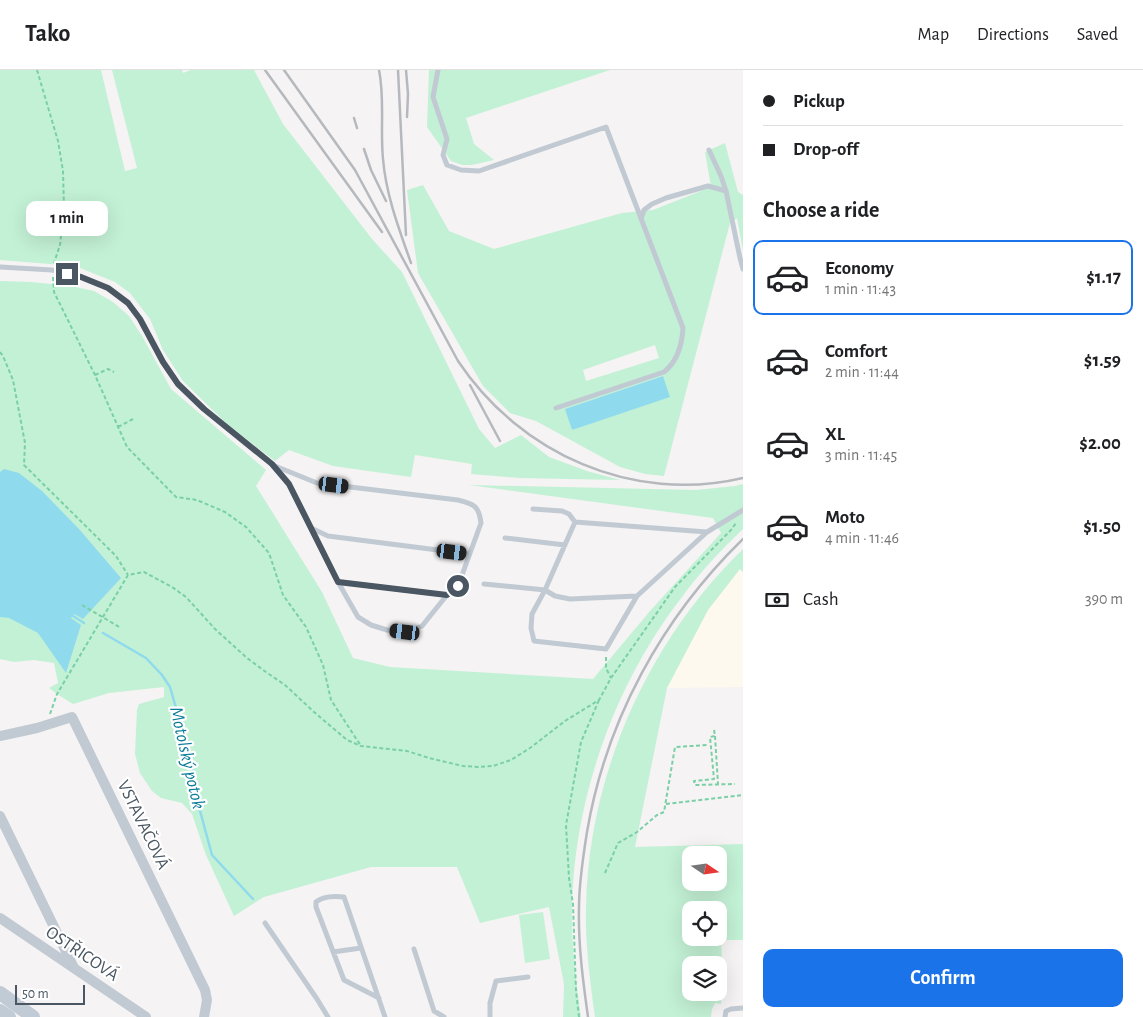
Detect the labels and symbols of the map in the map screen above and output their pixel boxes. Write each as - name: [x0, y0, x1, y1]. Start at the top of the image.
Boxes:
- callout: 1 min: [26, 202, 108, 236]
- route end: [56, 263, 78, 285]
- car: [318, 476, 349, 494]
- car: [436, 543, 467, 561]
- route start: [447, 575, 469, 597]
- car: [389, 623, 420, 641]
- water label: Motolský potok: [166, 705, 208, 811]
- street label: VSTAVAČOVÁ: [114, 776, 175, 873]
- north arrow: [682, 846, 728, 891]
- street label: OSTŘICOVÁ: [42, 921, 124, 985]
- scale bar: [15, 982, 85, 1005]

